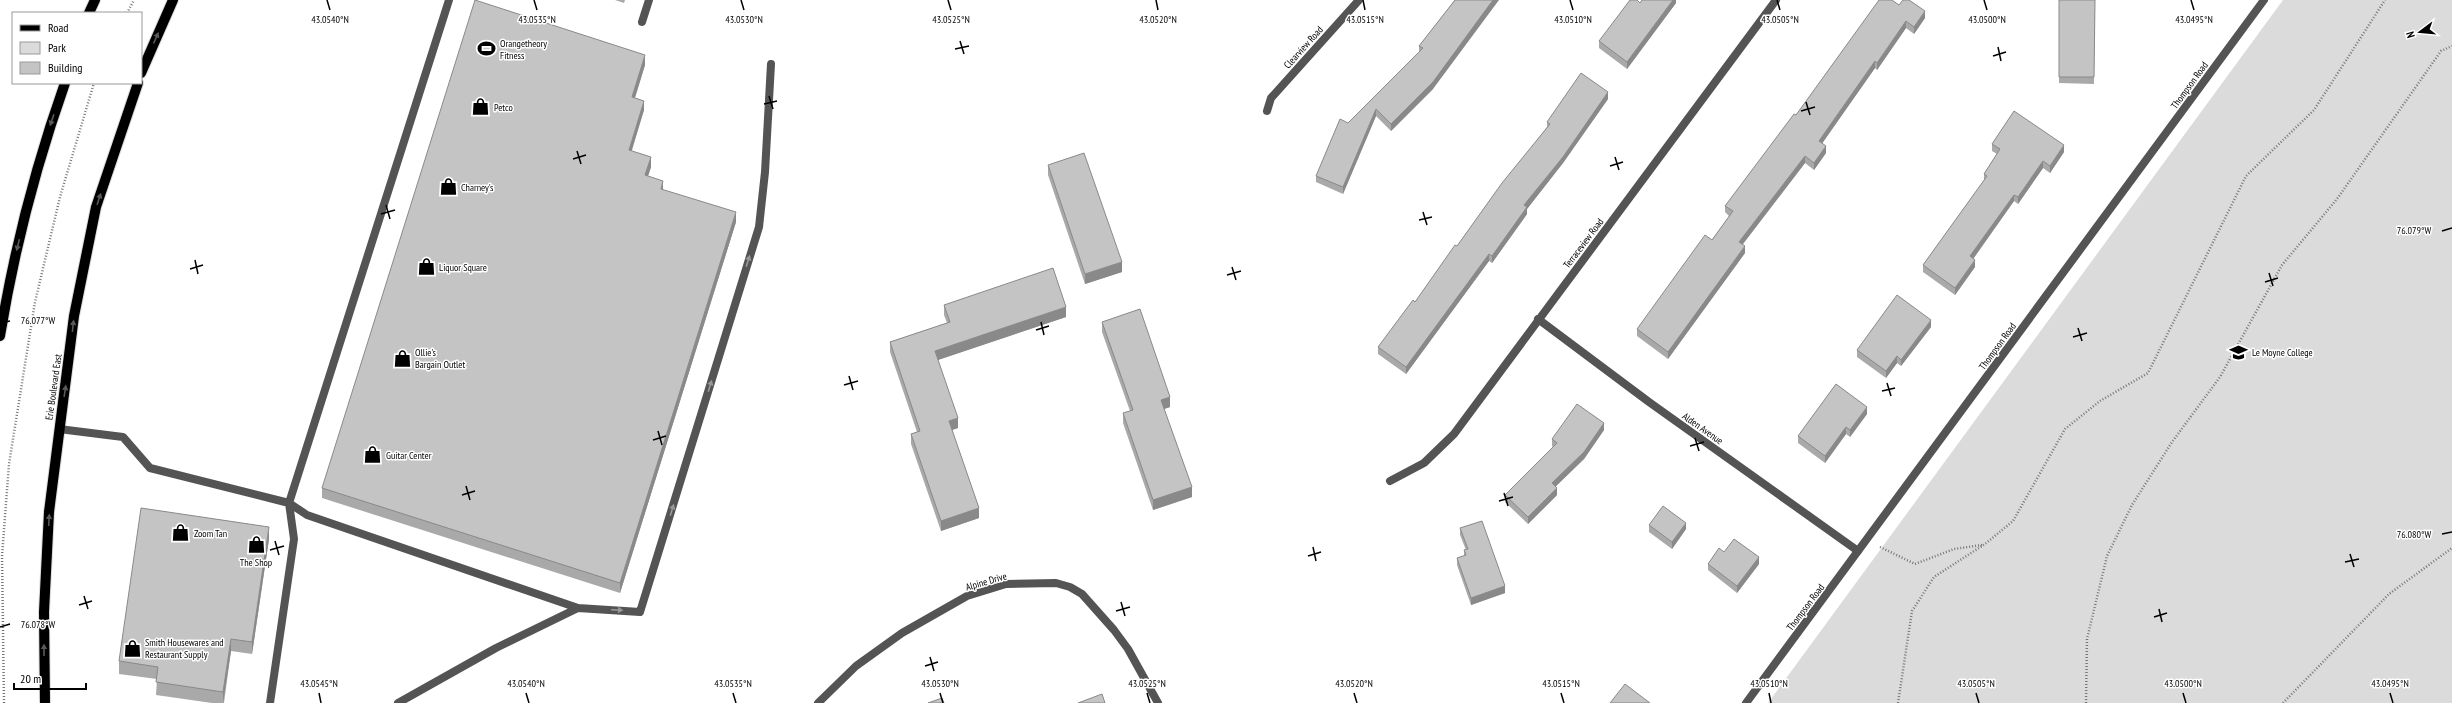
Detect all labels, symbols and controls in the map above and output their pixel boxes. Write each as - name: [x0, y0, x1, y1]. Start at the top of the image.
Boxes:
- legend: [12, 12, 142, 84]
- north arrow: [2400, 12, 2440, 52]
- text: 43.0540°N: [311, 13, 349, 26]
- text: 43.0535°N: [518, 13, 556, 26]
- text: 43.0530°N: [725, 13, 763, 26]
- text: 43.0525°N: [932, 13, 970, 26]
- text: 43.0520°N: [1139, 13, 1177, 26]
- text: 43.0515°N: [1346, 13, 1384, 26]
- text: 43.0510°N: [1554, 13, 1592, 26]
- text: 43.0505°N: [1761, 13, 1799, 26]
- text: 43.0500°N: [1968, 13, 2006, 26]
- text: 43.0495°N: [2175, 13, 2213, 26]
- text: Road: [48, 20, 68, 35]
- street label: Clearview Road: [1281, 23, 1326, 71]
- text: N: [2403, 30, 2418, 40]
- one-way arrow: [153, 32, 159, 43]
- place label: Orangetheory Fitness: [500, 37, 547, 62]
- sports icon: Orangetheory Fitness: [477, 39, 497, 59]
- text: Park: [48, 40, 66, 55]
- street label: Thompson Road: [2168, 59, 2211, 111]
- text: Building: [48, 60, 83, 75]
- shop icon: Petco: [471, 97, 491, 117]
- place label: Petco: [494, 101, 513, 114]
- one-way arrow: [48, 114, 54, 126]
- shop icon: Charney's: [438, 177, 458, 197]
- place label: Charney's: [461, 181, 494, 194]
- one-way arrow: [96, 192, 102, 204]
- street label: Terraceview Road: [1560, 216, 1606, 271]
- text: 76.079°W: [2397, 224, 2431, 237]
- one-way arrow: [15, 239, 21, 252]
- one-way arrow: [745, 255, 751, 267]
- shop icon: Liquor Square: [416, 257, 436, 277]
- place label: Liquor Square: [439, 261, 487, 274]
- text: 76.077°W: [21, 314, 55, 327]
- one-way arrow: [70, 320, 76, 332]
- street label: Thompson Road: [1976, 320, 2019, 372]
- school or university icon: Le Moyne College: [2229, 342, 2249, 362]
- place label: Ollie's Bargain Outlet: [415, 346, 465, 371]
- place label: Le Moyne College: [2252, 346, 2313, 359]
- shop icon: Ollie's Bargain Outlet: [392, 348, 412, 368]
- street label: Erie Boulevard East: [42, 353, 65, 421]
- one-way arrow: [707, 379, 713, 391]
- one-way arrow: [62, 385, 68, 397]
- street label: Alden Avenue: [1680, 410, 1726, 447]
- shop icon: Guitar Center: [363, 445, 383, 465]
- place label: Guitar Center: [386, 449, 432, 462]
- one-way arrow: [669, 503, 675, 515]
- one-way arrow: [45, 514, 52, 526]
- shop icon: Zoom Tan: [171, 523, 191, 543]
- place label: Zoom Tan: [194, 527, 227, 540]
- text: 76.080°W: [2397, 528, 2431, 541]
- shop icon: The Shop: [246, 535, 266, 555]
- place label: The Shop: [240, 556, 272, 569]
- street label: Alpine Drive: [964, 569, 1008, 594]
- street label: Thompson Road: [1784, 581, 1827, 633]
- one-way arrow: [611, 607, 623, 614]
- text: 76.078°W: [21, 618, 55, 631]
- place label: Smith Housewares and Restaurant Supply: [145, 636, 224, 661]
- shop icon: Smith Housewares and Restaurant Supply: [122, 638, 142, 658]
- one-way arrow: [41, 643, 47, 656]
- scale bar: [14, 665, 86, 691]
- text: 20 m: [20, 671, 41, 686]
- text: 43.0545°N: [300, 677, 338, 690]
- text: 43.0540°N: [507, 677, 545, 690]
- text: 43.0535°N: [714, 677, 752, 690]
- text: 43.0530°N: [921, 677, 959, 690]
- text: 43.0525°N: [1128, 677, 1166, 690]
- text: 43.0520°N: [1335, 677, 1373, 690]
- text: 43.0515°N: [1542, 677, 1580, 690]
- text: 43.0510°N: [1750, 677, 1788, 690]
- text: 43.0505°N: [1957, 677, 1995, 690]
- text: 43.0500°N: [2164, 677, 2202, 690]
- text: 43.0495°N: [2371, 677, 2409, 690]

